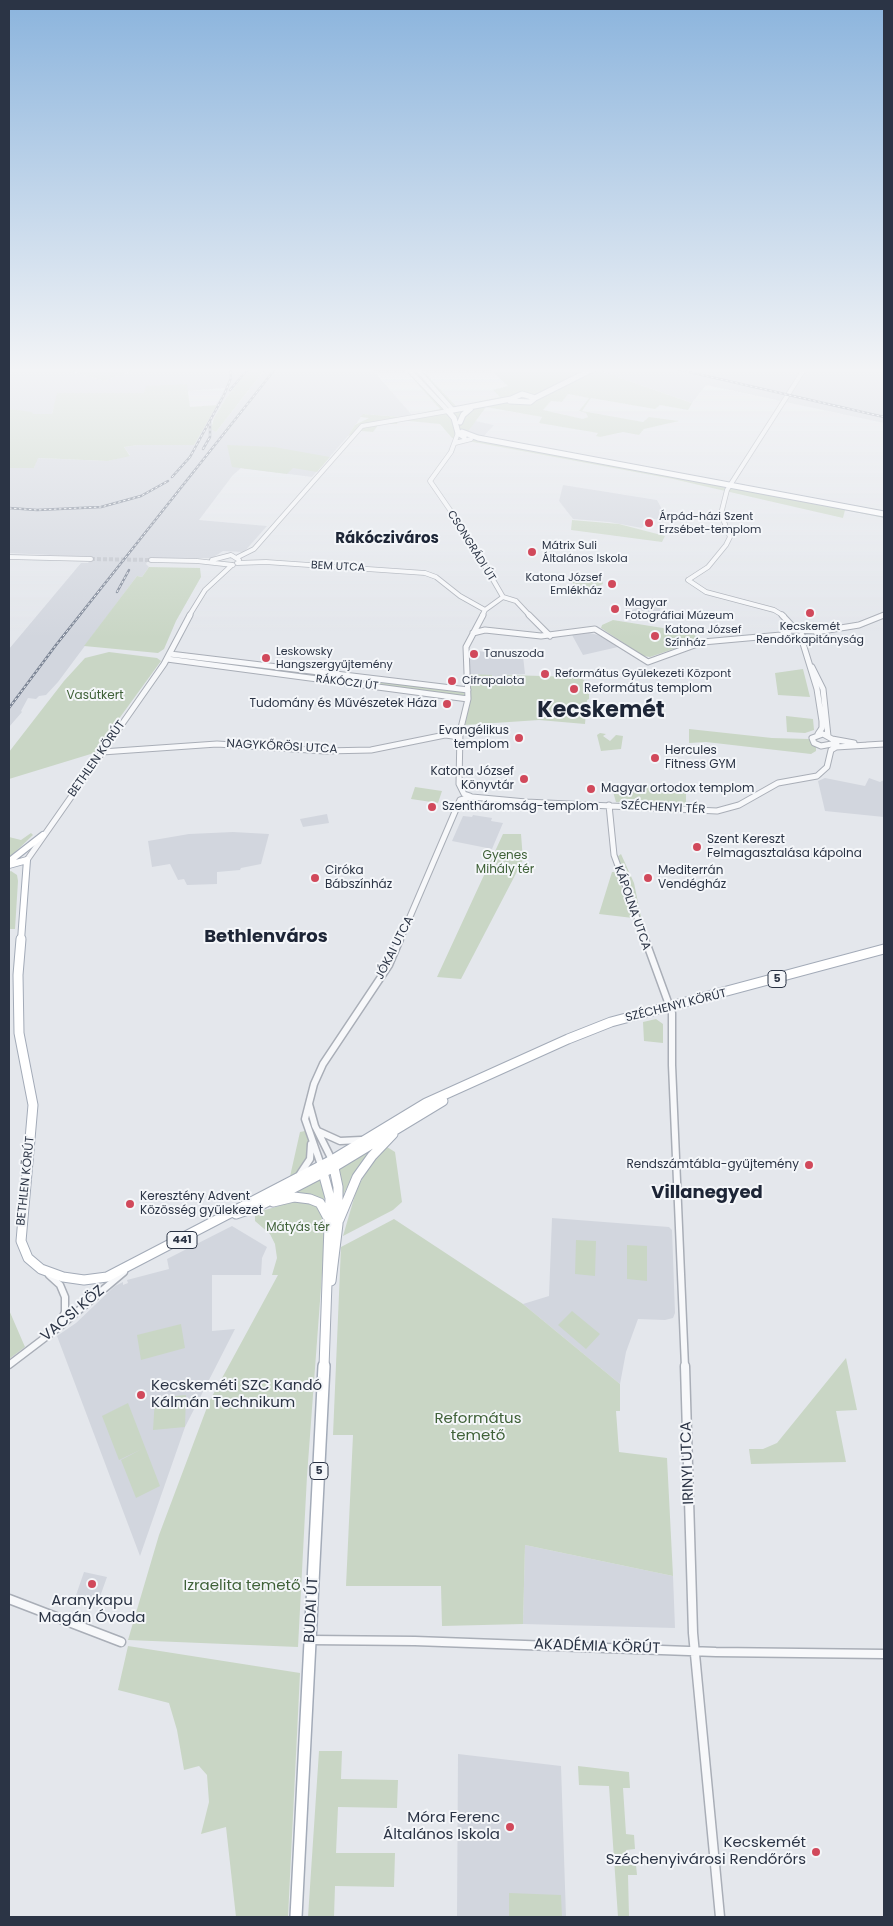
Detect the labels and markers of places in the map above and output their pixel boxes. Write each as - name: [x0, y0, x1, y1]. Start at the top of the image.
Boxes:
- place label: Árpád-házi Szent Erzsébet-templom: [659, 510, 761, 536]
- marker: Árpád-házi Szent Erzsébet-templom: [643, 517, 655, 529]
- place label: Mátrix Suli Általános Iskola: [542, 539, 628, 565]
- marker: Mátrix Suli Általános Iskola: [526, 546, 538, 558]
- place label: Katona József Emlékház: [525, 571, 602, 597]
- marker: Katona József Emlékház: [606, 578, 618, 590]
- place label: Magyar Fotográfiai Múzeum: [625, 596, 734, 622]
- marker: Magyar Fotográfiai Múzeum: [609, 603, 621, 615]
- marker: Kecskemét Rendőrkapitányság: [804, 607, 816, 619]
- place label: Kecskemét Rendőrkapitányság: [756, 620, 864, 646]
- place label: Katona József Színház: [665, 623, 742, 649]
- marker: Katona József Színház: [649, 630, 661, 642]
- place label: Leskowsky Hangszergyűjtemény: [276, 645, 393, 671]
- place label: Tanuszoda: [484, 647, 544, 661]
- marker: Tanuszoda: [468, 648, 480, 660]
- marker: Leskowsky Hangszergyűjtemény: [260, 652, 272, 664]
- place label: Református Gyülekezeti Központ: [555, 667, 731, 681]
- marker: Református Gyülekezeti Központ: [539, 668, 551, 680]
- place label: Cifrapalota: [462, 674, 524, 688]
- marker: Cifrapalota: [446, 675, 458, 687]
- place label: Református templom: [584, 682, 712, 696]
- marker: Református templom: [568, 683, 580, 695]
- place label: Tudomány és Művészetek Háza: [249, 697, 437, 711]
- marker: Tudomány és Művészetek Háza: [441, 698, 453, 710]
- place label: Evangélikus templom: [439, 724, 509, 752]
- marker: Evangélikus templom: [513, 732, 525, 744]
- place label: Hercules Fitness GYM: [665, 744, 736, 772]
- marker: Hercules Fitness GYM: [649, 752, 661, 764]
- place label: Katona József Könyvtár: [431, 765, 514, 793]
- marker: Katona József Könyvtár: [518, 773, 530, 785]
- place label: Magyar ortodox templom: [601, 782, 754, 796]
- marker: Magyar ortodox templom: [585, 783, 597, 795]
- place label: Szentháromság-templom: [442, 800, 599, 814]
- marker: Szentháromság-templom: [426, 801, 438, 813]
- place label: Szent Kereszt Felmagasztalása kápolna: [707, 833, 862, 861]
- marker: Szent Kereszt Felmagasztalása kápolna: [691, 841, 703, 853]
- place label: Ciróka Bábszínház: [325, 864, 392, 892]
- place label: Mediterrán Vendégház: [658, 864, 726, 892]
- marker: Ciróka Bábszínház: [309, 872, 321, 884]
- marker: Mediterrán Vendégház: [642, 872, 654, 884]
- place label: Rendszámtábla-gyűjtemény: [626, 1158, 799, 1172]
- marker: Rendszámtábla-gyűjtemény: [803, 1159, 815, 1171]
- place label: Keresztény Advent Közösség gyülekezet: [140, 1190, 263, 1218]
- marker: Keresztény Advent Közösség gyülekezet: [124, 1198, 136, 1210]
- place label: Kecskeméti SZC Kandó Kálmán Technikum: [151, 1377, 322, 1412]
- marker: Kecskeméti SZC Kandó Kálmán Technikum: [135, 1389, 147, 1401]
- marker: Aranykapu Magán Óvoda: [86, 1578, 98, 1590]
- place label: Aranykapu Magán Óvoda: [38, 1592, 146, 1627]
- place label: Móra Ferenc Általános Iskola: [383, 1809, 500, 1844]
- marker: Móra Ferenc Általános Iskola: [504, 1821, 516, 1833]
- place label: Kecskemét Széchenyivárosi Rendőrőrs: [606, 1834, 806, 1869]
- marker: Kecskemét Széchenyivárosi Rendőrőrs: [810, 1846, 822, 1858]

